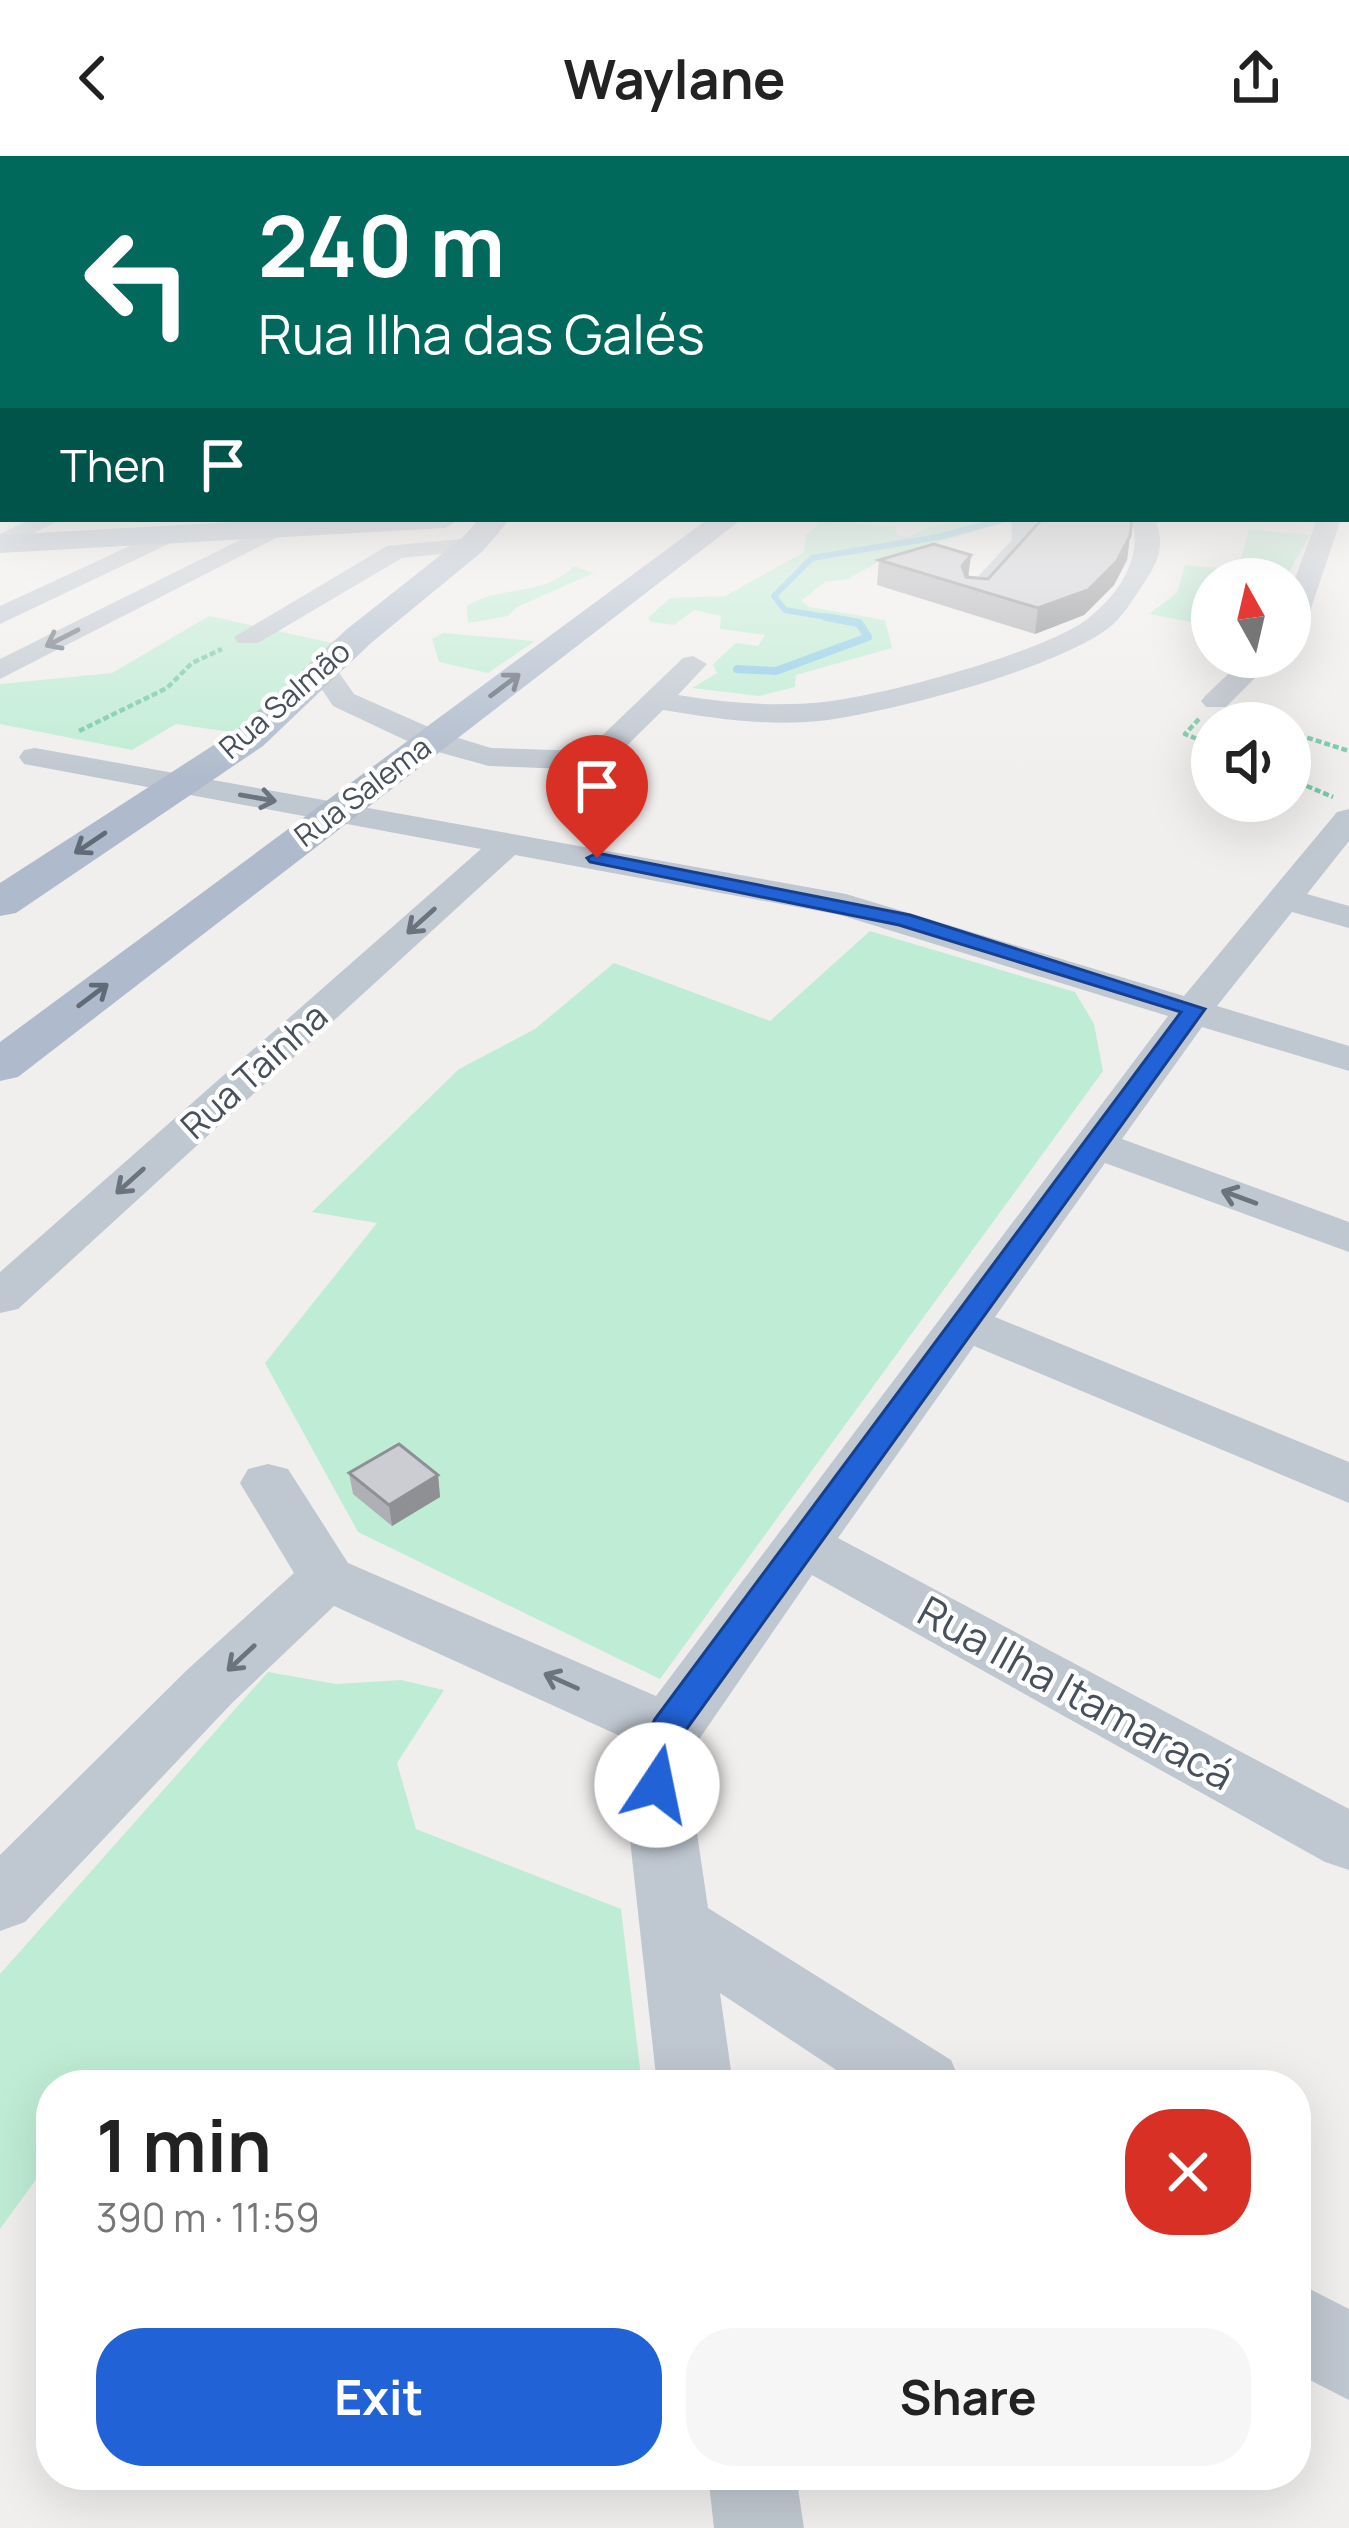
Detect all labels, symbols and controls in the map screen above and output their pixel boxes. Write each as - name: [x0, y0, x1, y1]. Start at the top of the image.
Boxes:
- text: Waylane: [563, 41, 786, 115]
- icon: back: [60, 45, 126, 111]
- icon: share: [1223, 45, 1289, 111]
- text: 240 m: [258, 187, 505, 302]
- icon: left: [60, 204, 216, 360]
- text: Rua Ilha das Galés: [258, 296, 705, 370]
- icon: arrive: [190, 432, 256, 498]
- text: Then: [60, 434, 166, 496]
- north arrow: [1191, 558, 1311, 678]
- map controls: [1191, 558, 1311, 822]
- one-way arrow: [44, 628, 80, 651]
- street label: Rua Salmão: [210, 630, 358, 767]
- one-way arrow: [488, 672, 521, 698]
- button: sound: [1191, 702, 1311, 822]
- street label: Rua Salema: [286, 726, 439, 856]
- pin: [546, 735, 648, 858]
- icon: arrive: [564, 753, 630, 819]
- one-way arrow: [238, 788, 277, 810]
- one-way arrow: [74, 831, 108, 856]
- one-way arrow: [406, 907, 436, 934]
- one-way arrow: [77, 983, 109, 1009]
- street label: Rua Tainha: [170, 992, 337, 1150]
- one-way arrow: [116, 1167, 146, 1194]
- one-way arrow: [1222, 1185, 1259, 1206]
- street label: Rua Ilha Itamaracá: [908, 1581, 1245, 1803]
- one-way arrow: [226, 1643, 256, 1671]
- one-way arrow: [543, 1669, 579, 1691]
- position arrow: [594, 1722, 720, 1848]
- text: 1 min: [96, 2095, 272, 2194]
- button: close: [1125, 2109, 1251, 2235]
- text: 390 m · 11:59: [96, 2190, 320, 2244]
- button: Exit: [96, 2328, 662, 2466]
- button: Share: [686, 2328, 1251, 2466]

